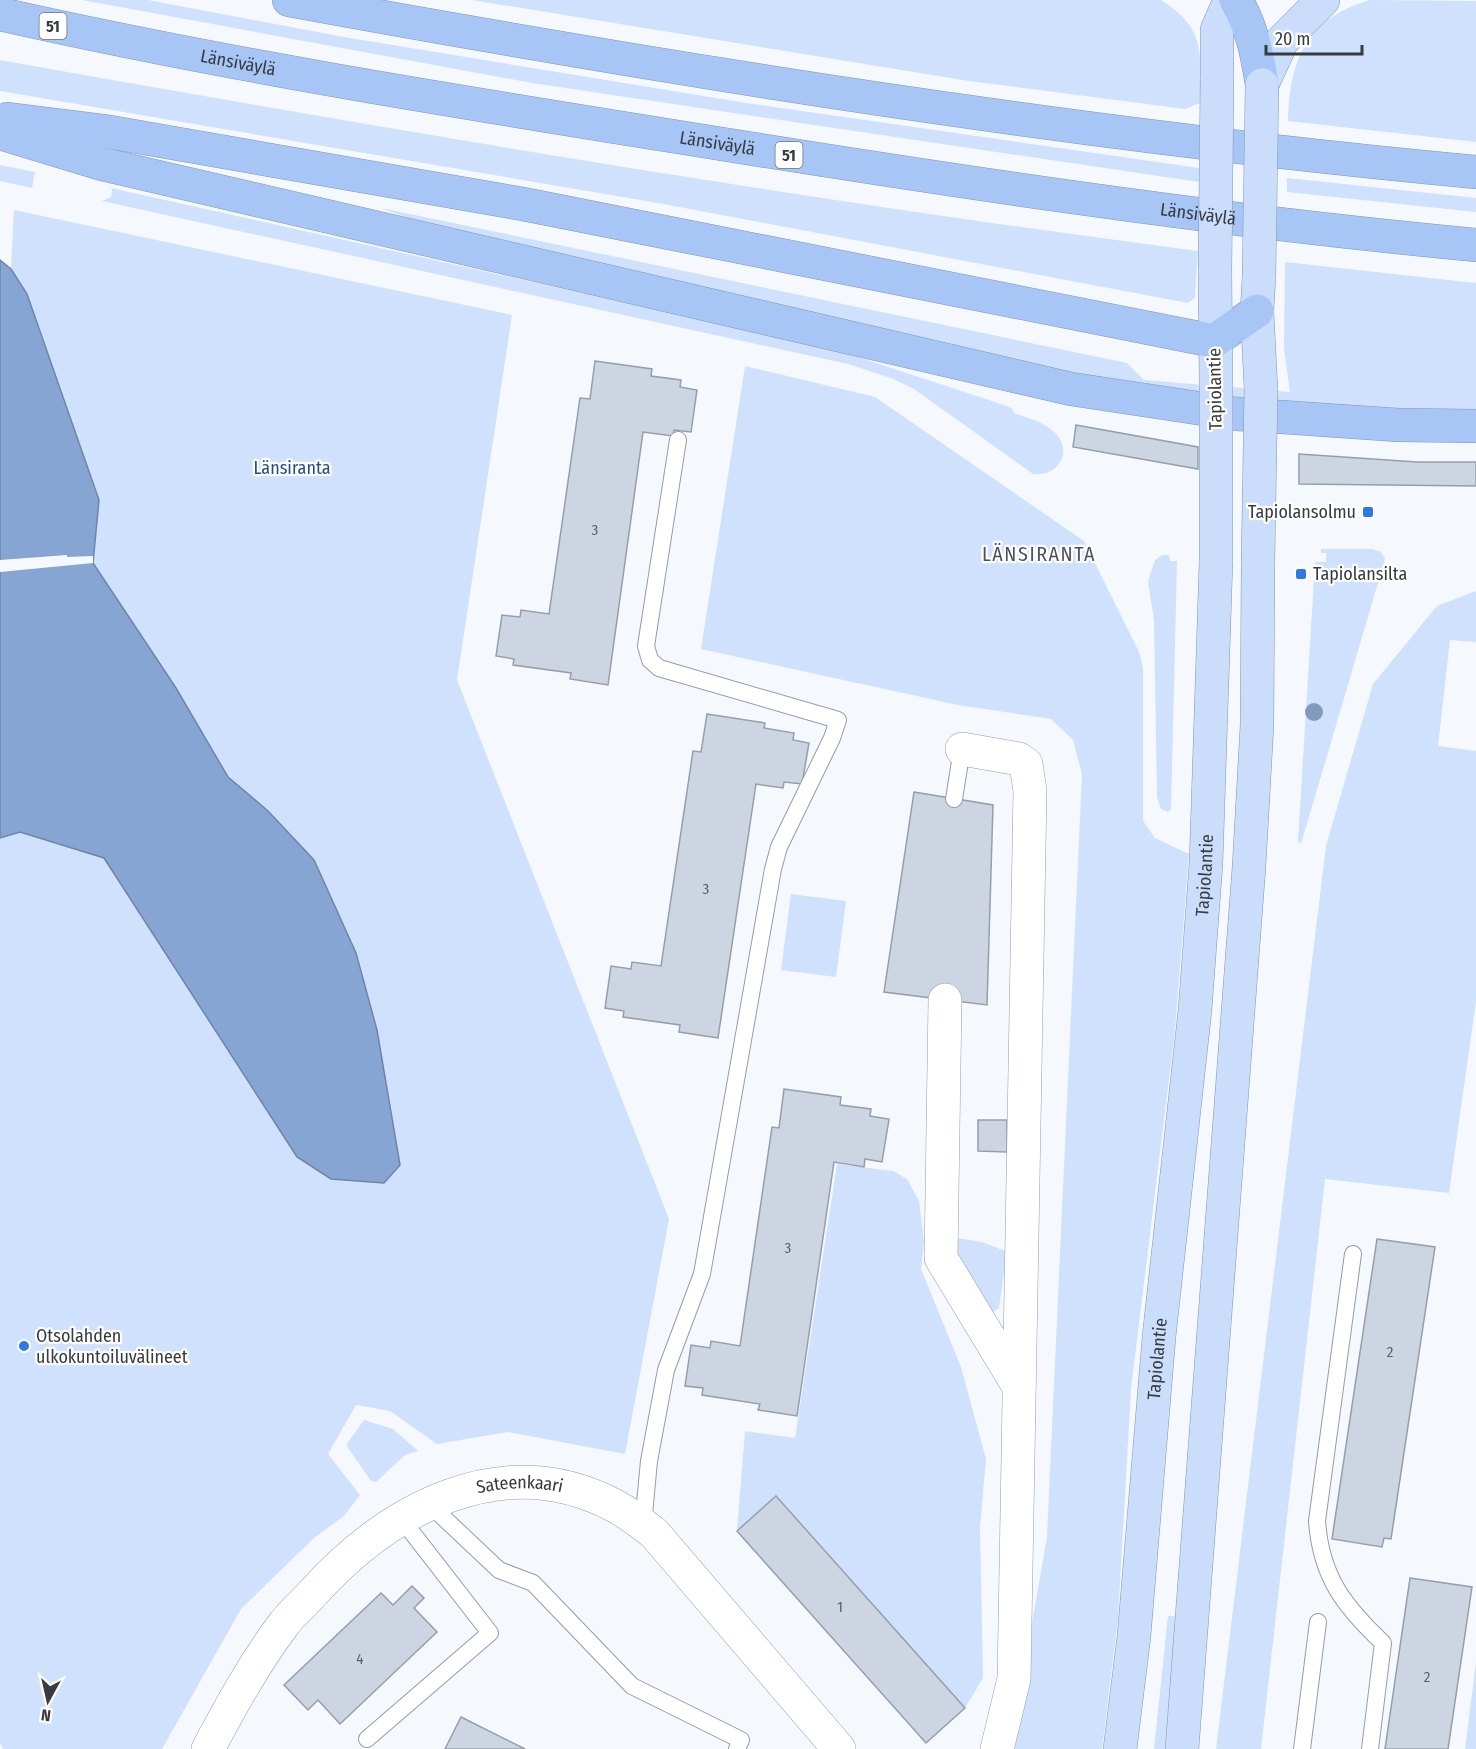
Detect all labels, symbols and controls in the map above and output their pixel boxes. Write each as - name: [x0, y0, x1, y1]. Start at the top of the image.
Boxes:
- road number: 51: [40, 13, 66, 39]
- scale bar: [1266, 18, 1362, 56]
- text: 20 m: [1275, 28, 1310, 50]
- street label: Länsiväylä: [199, 45, 278, 80]
- street label: Länsiväylä: [678, 126, 757, 160]
- road number: 51: [776, 142, 802, 168]
- street label: Länsiväylä: [1159, 198, 1238, 230]
- street label: Tapiolantie: [1203, 348, 1227, 430]
- park label: Länsiranta: [254, 457, 331, 479]
- place label: Tapiolansolmu: [1248, 501, 1356, 523]
- marker: Tapiolansolmu: [1361, 505, 1375, 519]
- house number: 3: [592, 521, 599, 539]
- district label: LÄNSIRANTA: [982, 542, 1096, 566]
- place label: Tapiolansilta: [1313, 563, 1408, 585]
- marker: Tapiolansilta: [1294, 567, 1308, 581]
- street label: Tapiolantie: [1191, 834, 1218, 917]
- house number: 3: [703, 880, 710, 898]
- house number: 3: [785, 1239, 792, 1257]
- street label: Tapiolantie: [1143, 1317, 1172, 1401]
- place label: Otsolahden ulkokuntoiluvälineet: [36, 1325, 188, 1368]
- marker: Otsolahden ulkokuntoiluvälineet: [17, 1339, 31, 1353]
- house number: 2: [1387, 1343, 1394, 1361]
- street label: Sateenkaari: [474, 1471, 565, 1498]
- house number: 1: [837, 1598, 843, 1616]
- house number: 4: [356, 1650, 364, 1668]
- house number: 2: [1424, 1668, 1431, 1686]
- north arrow: [18, 1671, 78, 1731]
- text: N: [40, 1705, 52, 1725]

